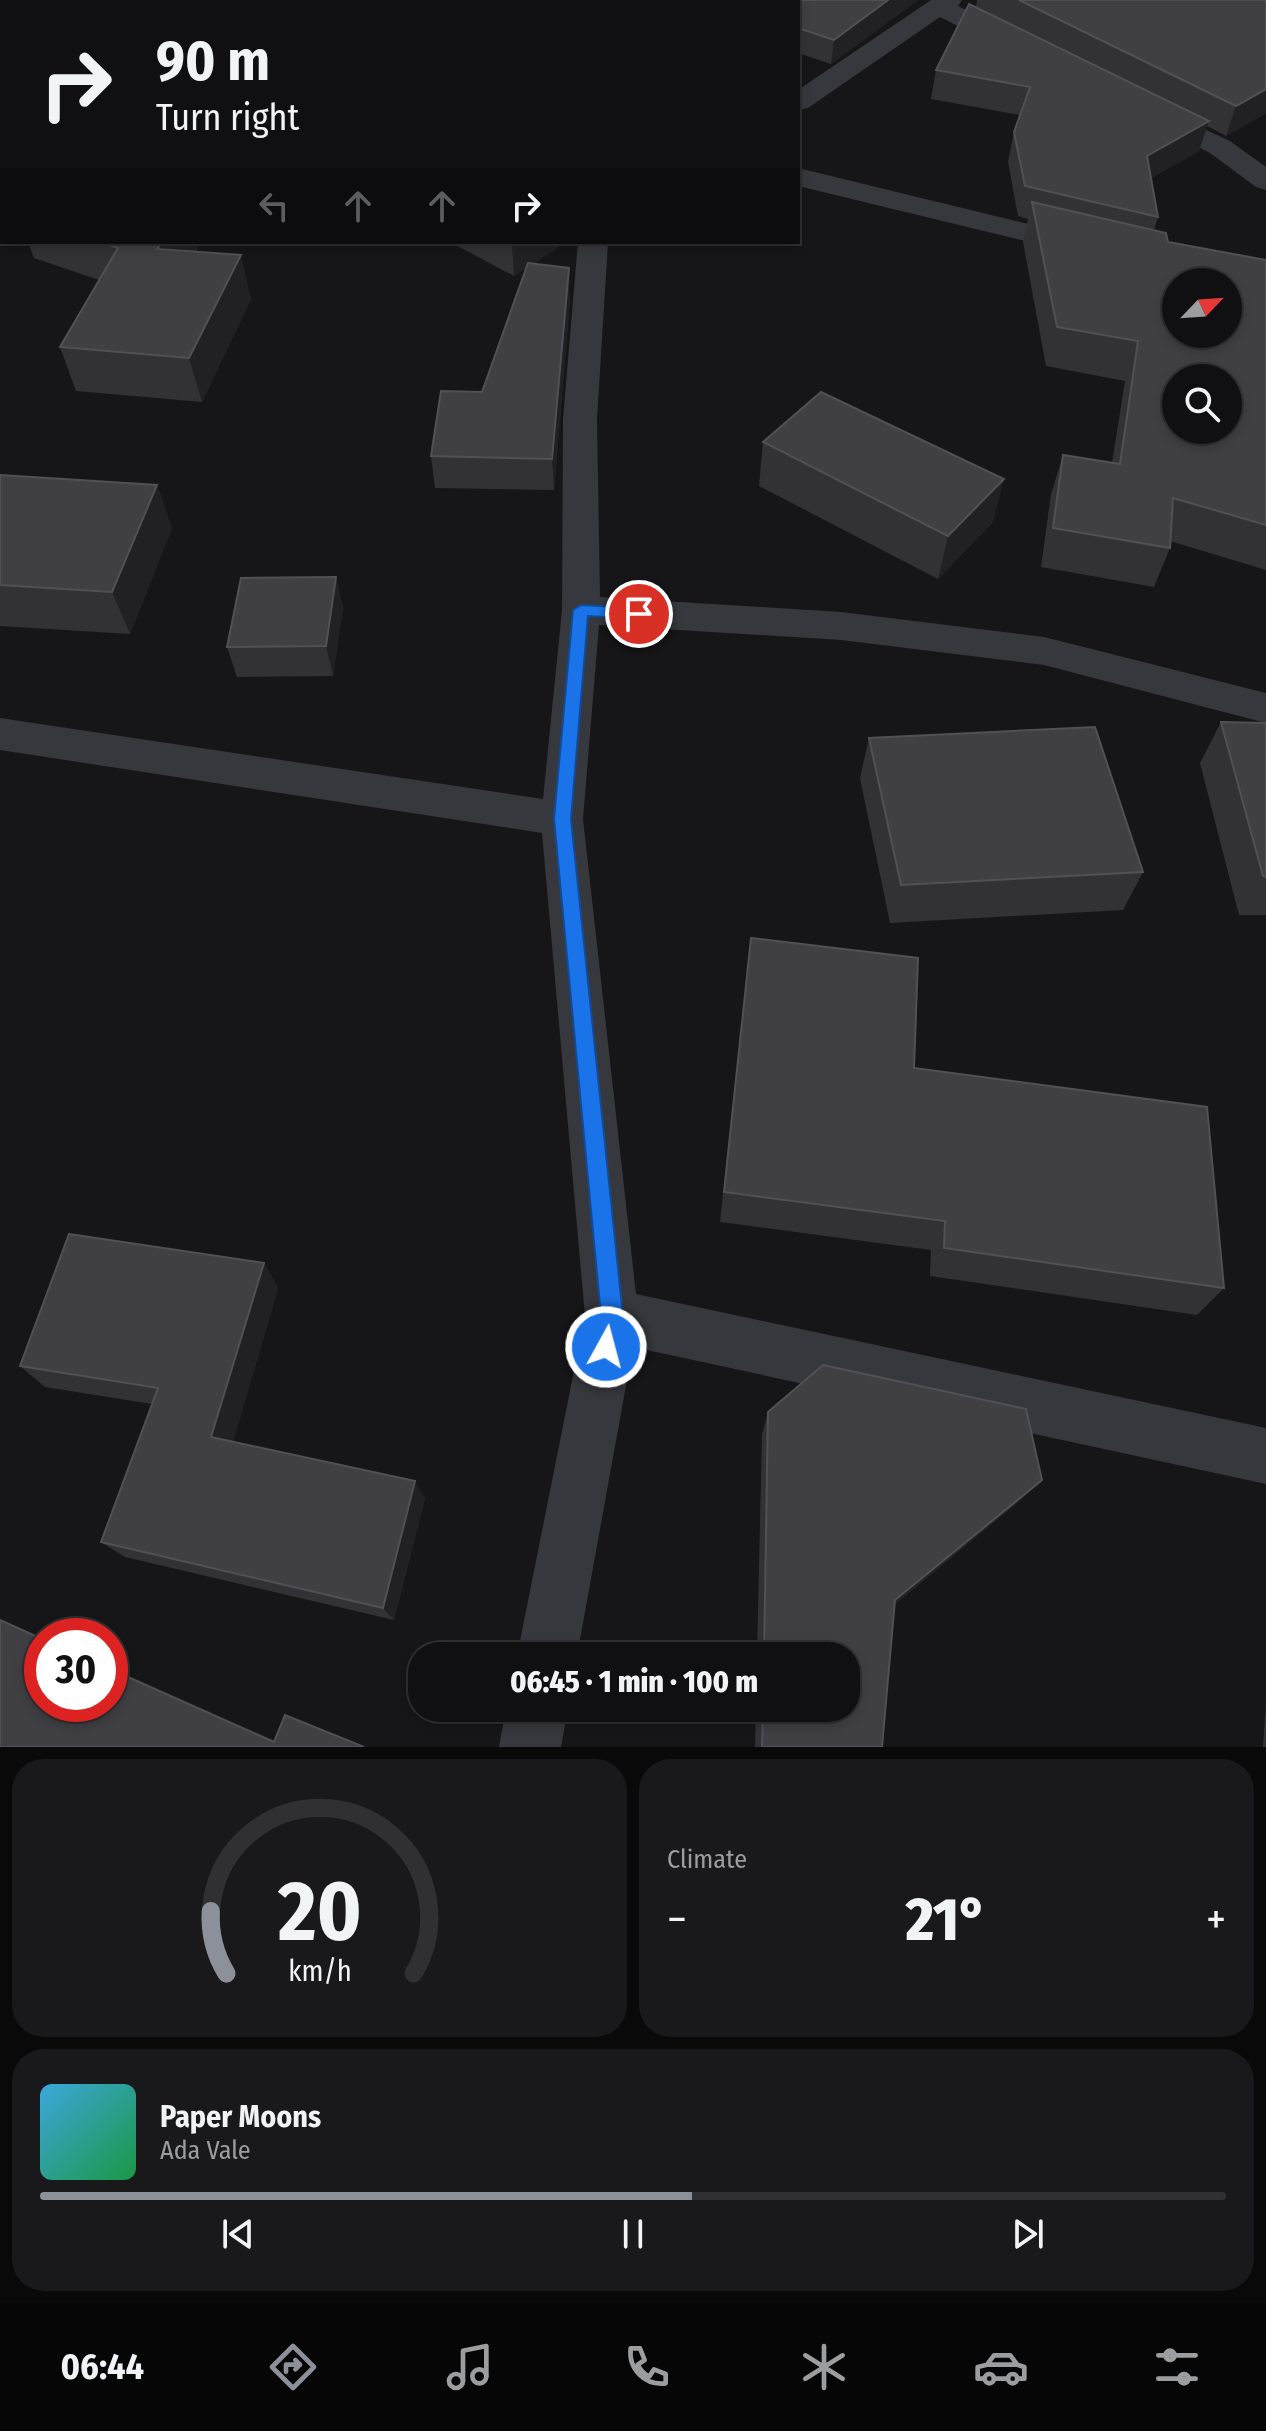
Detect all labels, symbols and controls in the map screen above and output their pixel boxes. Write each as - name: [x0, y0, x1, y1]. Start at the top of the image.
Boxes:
- text: 90 m: [156, 28, 270, 95]
- icon: right: [24, 32, 128, 136]
- text: Turn right: [156, 96, 299, 140]
- icon: left: [252, 184, 296, 228]
- icon: ahead: [336, 184, 380, 228]
- icon: ahead: [420, 184, 464, 228]
- icon: right: [504, 184, 548, 228]
- north arrow: [1162, 268, 1242, 348]
- map controls: [1162, 268, 1242, 444]
- button: search: [1162, 364, 1242, 444]
- pin: [605, 580, 673, 648]
- icon: arrive: [617, 592, 661, 636]
- position arrow: [564, 1305, 648, 1389]
- speed limit sign: 30: [24, 1618, 128, 1722]
- text: 06:45 · 1 min · 100 m: [510, 1664, 758, 1700]
- text: Climate: [667, 1844, 747, 1875]
- text: 20: [277, 1862, 361, 1962]
- text: 21°: [906, 1884, 987, 1956]
- text: −: [667, 1893, 687, 1946]
- text: +: [1206, 1893, 1226, 1946]
- text: km/h: [288, 1954, 351, 1989]
- text: Paper Moons: [160, 2099, 321, 2135]
- text: Ada Vale: [160, 2135, 251, 2166]
- icon: previous: [216, 2212, 260, 2256]
- icon: pause: [611, 2212, 655, 2256]
- icon: next: [1006, 2212, 1050, 2256]
- icon: directions: [265, 2339, 321, 2395]
- icon: music: [442, 2339, 498, 2395]
- icon: phone: [619, 2339, 675, 2395]
- icon: climate: [796, 2339, 852, 2395]
- icon: car: [973, 2339, 1029, 2395]
- icon: filters: [1149, 2339, 1205, 2395]
- text: 06:44: [60, 2345, 144, 2389]

